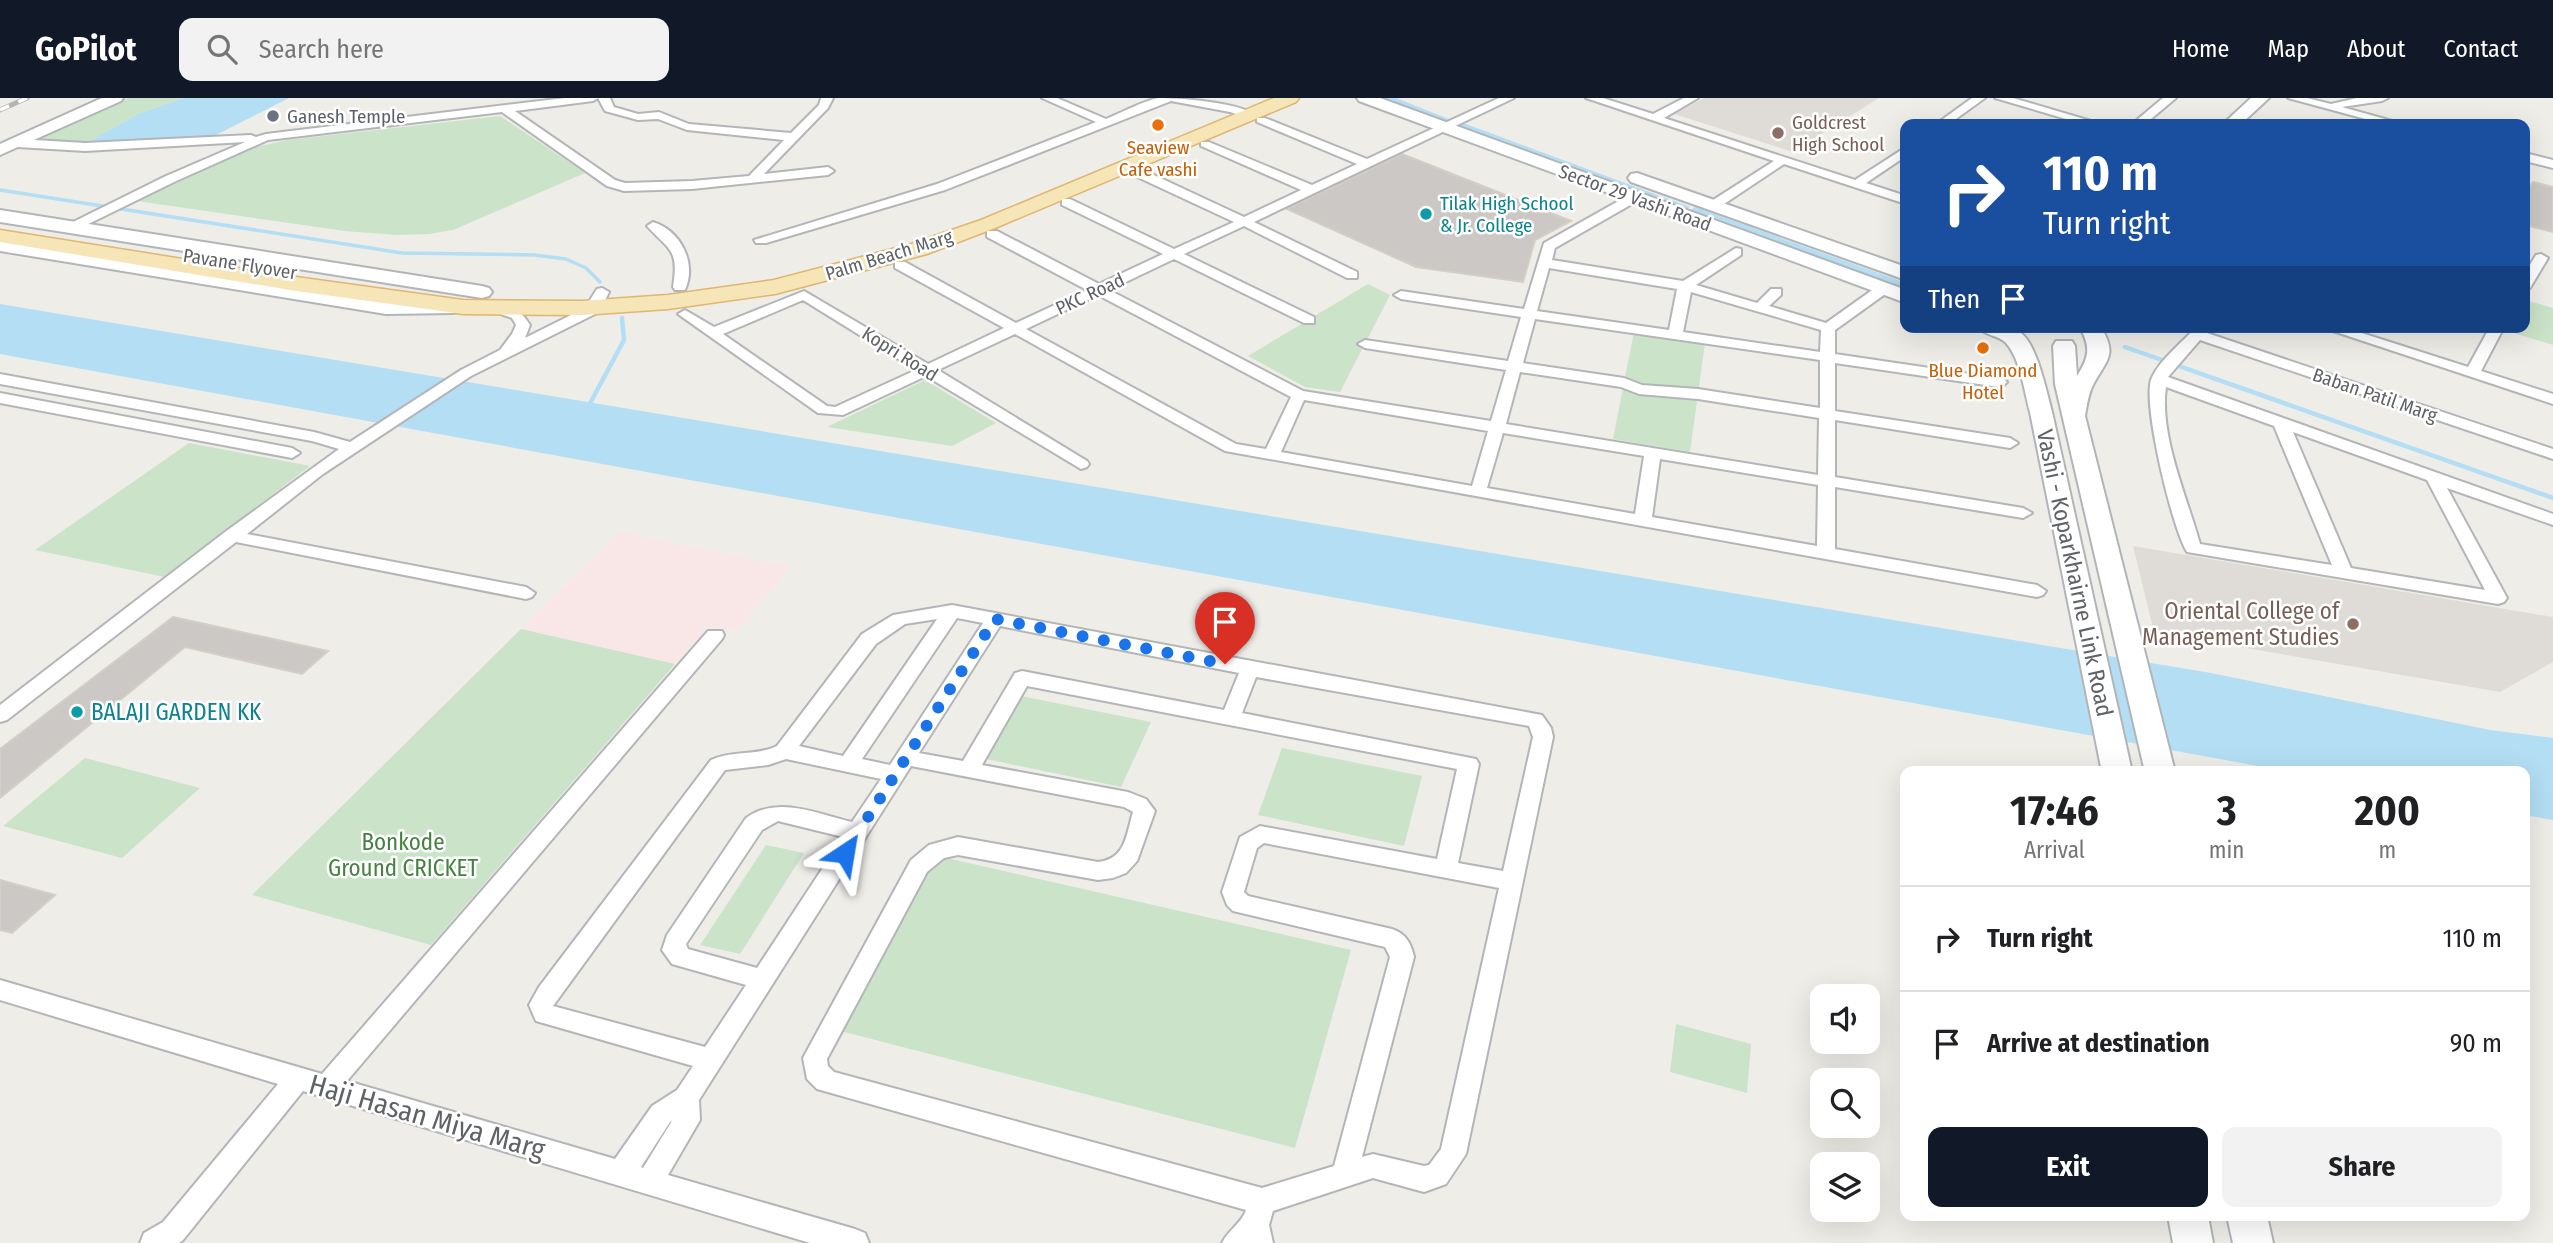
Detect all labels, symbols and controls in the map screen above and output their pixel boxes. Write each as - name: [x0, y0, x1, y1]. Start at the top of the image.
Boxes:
- search box: [179, 18, 669, 81]
- text: GoPilot: [35, 29, 137, 69]
- icon: search: [203, 30, 241, 68]
- text: Search here: [259, 34, 384, 65]
- text: Home: [2172, 35, 2229, 63]
- text: Map: [2267, 35, 2309, 63]
- text: About: [2347, 35, 2405, 63]
- text: Contact: [2443, 35, 2518, 63]
- place label: Ganesh Temple: [287, 105, 405, 128]
- marker: Ganesh Temple: [265, 108, 281, 124]
- place label: Goldcrest High School: [1792, 111, 1884, 156]
- marker: Seaview Cafe vashi: [1150, 117, 1166, 133]
- marker: Goldcrest High School: [1770, 125, 1786, 141]
- place label: Seaview Cafe vashi: [1119, 136, 1197, 181]
- text: 110 m: [2043, 144, 2158, 203]
- icon: right: [1928, 147, 2019, 238]
- street label: Sector 29 Vashi Road: [1556, 160, 1714, 236]
- place label: Tilak High School & Jr. College: [1440, 192, 1573, 237]
- text: Turn right: [2043, 204, 2170, 242]
- marker: Tilak High School & Jr. College: [1418, 206, 1434, 222]
- street label: Palm Beach Marg: [823, 225, 955, 285]
- street label: Pavane Flyover: [181, 244, 299, 284]
- street label: PKC Road: [1052, 268, 1128, 320]
- icon: arrive: [1994, 280, 2032, 318]
- text: Then: [1928, 284, 1980, 315]
- street label: Kopri Road: [858, 322, 942, 386]
- marker: Blue Diamond Hotel: [1975, 340, 1991, 356]
- place label: Blue Diamond Hotel: [1928, 359, 2038, 404]
- street label: Baban Patil Marg: [2310, 363, 2440, 427]
- street label: Vashi - Koparkhairne Link Road: [2031, 427, 2119, 719]
- pin: [1195, 592, 1255, 664]
- place label: Oriental College of Management Studies: [2142, 597, 2341, 651]
- icon: arrive: [1206, 603, 1244, 641]
- marker: Oriental College of Management Studies: [2345, 616, 2361, 632]
- place label: BALAJI GARDEN KK: [91, 698, 262, 726]
- marker: BALAJI GARDEN KK: [69, 704, 85, 720]
- text: 17:46: [2010, 786, 2099, 836]
- text: 3: [2217, 786, 2237, 836]
- text: 200: [2355, 786, 2420, 836]
- position arrow: [808, 816, 882, 890]
- park label: Bonkode Ground CRICKET: [328, 828, 478, 882]
- text: Arrival: [2024, 836, 2085, 864]
- text: min: [2209, 836, 2244, 864]
- text: m: [2378, 836, 2396, 864]
- icon: right: [1928, 920, 1966, 958]
- text: Turn right: [1987, 923, 2093, 954]
- text: 110 m: [2442, 923, 2502, 954]
- map controls: [1810, 984, 1880, 1222]
- button: sound: [1810, 984, 1880, 1054]
- icon: arrive: [1928, 1025, 1966, 1063]
- text: Arrive at destination: [1987, 1028, 2210, 1059]
- text: 90 m: [2450, 1028, 2502, 1059]
- street label: Haji Hasan Miya Marg: [305, 1068, 550, 1167]
- button: search: [1810, 1068, 1880, 1138]
- button: Exit: [1928, 1127, 2208, 1207]
- button: Share: [2222, 1127, 2502, 1207]
- button: layers: [1810, 1152, 1880, 1222]

